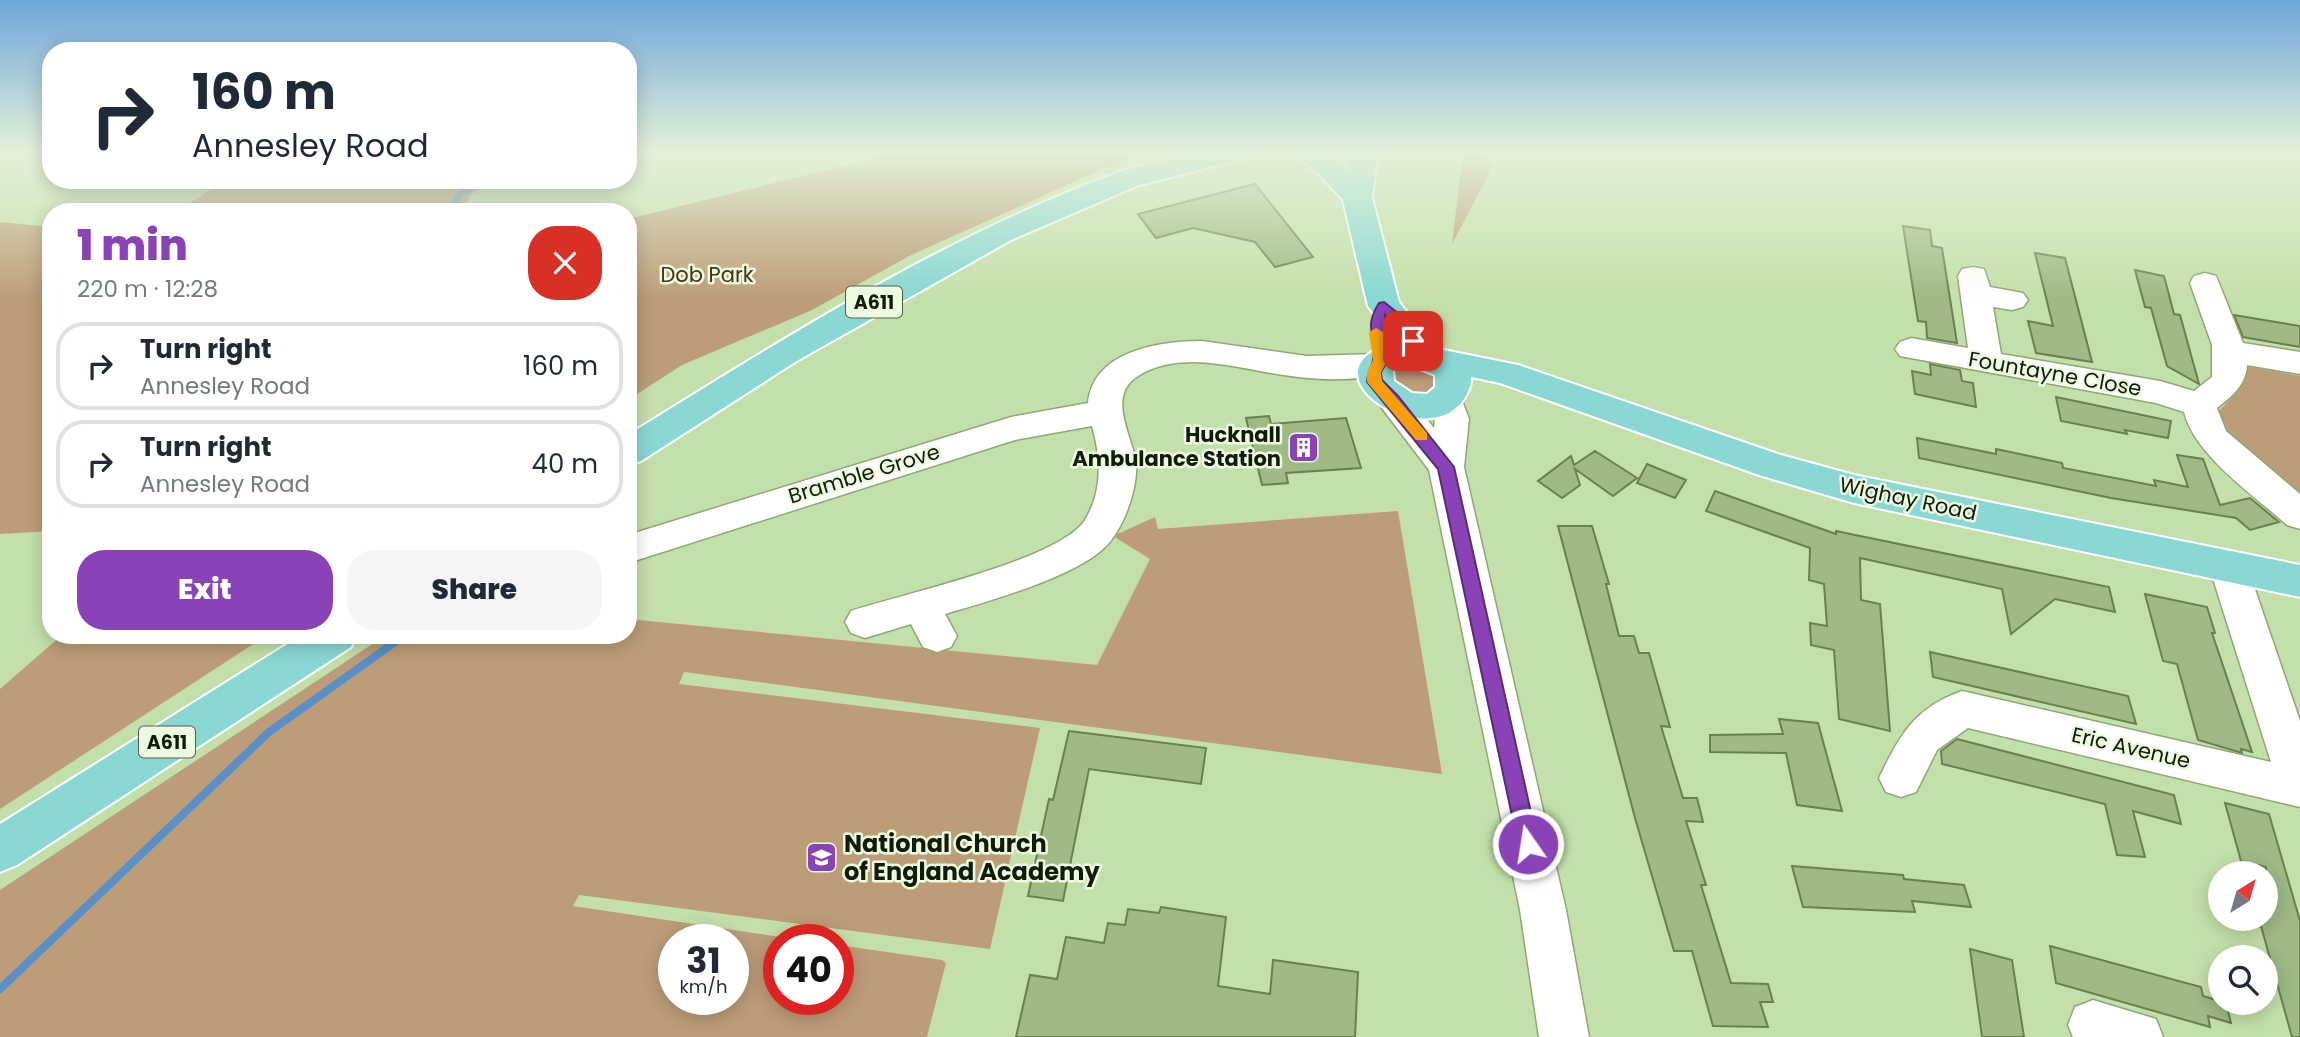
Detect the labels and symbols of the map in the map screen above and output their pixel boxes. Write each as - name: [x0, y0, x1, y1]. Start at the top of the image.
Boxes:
- park label: Dob Park: [660, 260, 754, 289]
- road number: A611: [846, 286, 902, 318]
- pin: [1383, 311, 1443, 371]
- street label: Fountayne Close: [1966, 344, 2144, 403]
- place label: Hucknall Ambulance Station: [1072, 420, 1281, 473]
- building icon: Hucknall Ambulance Station: [1287, 430, 1321, 464]
- street label: Bramble Grove: [785, 437, 943, 510]
- street label: Wighay Road: [1837, 470, 1979, 527]
- street label: Eric Avenue: [2069, 720, 2193, 775]
- road number: A611: [139, 726, 195, 758]
- position arrow: [1491, 807, 1565, 881]
- place label: National Church of England Academy: [844, 827, 1100, 888]
- school or university icon: National Church of England Academy: [804, 841, 838, 875]
- north arrow: [2208, 861, 2278, 931]
- speed limit sign: 40: [763, 924, 854, 1015]

